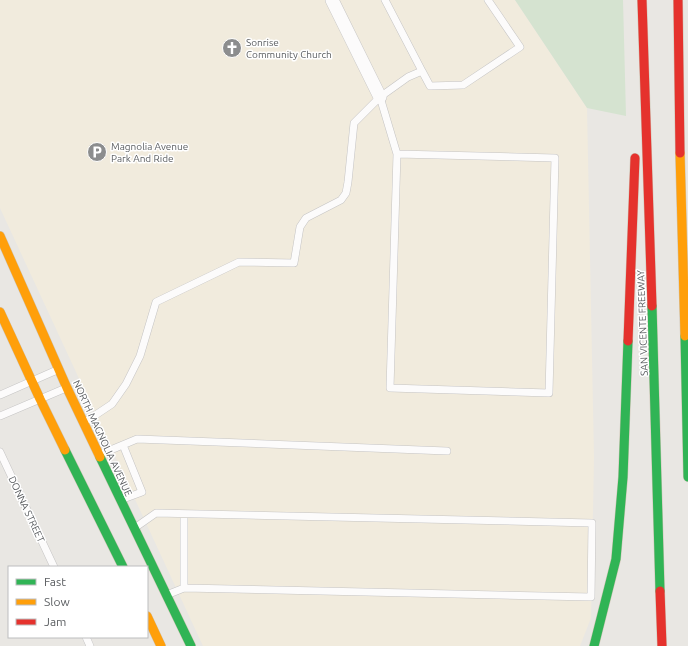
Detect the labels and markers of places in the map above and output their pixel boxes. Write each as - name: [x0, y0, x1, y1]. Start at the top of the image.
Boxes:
- church icon: Sonrise Community Church: [221, 37, 243, 59]
- place label: Sonrise Community Church: [246, 37, 332, 60]
- parking icon: Magnolia Avenue Park And Ride: [86, 141, 108, 163]
- place label: Magnolia Avenue Park And Ride: [111, 141, 188, 164]

